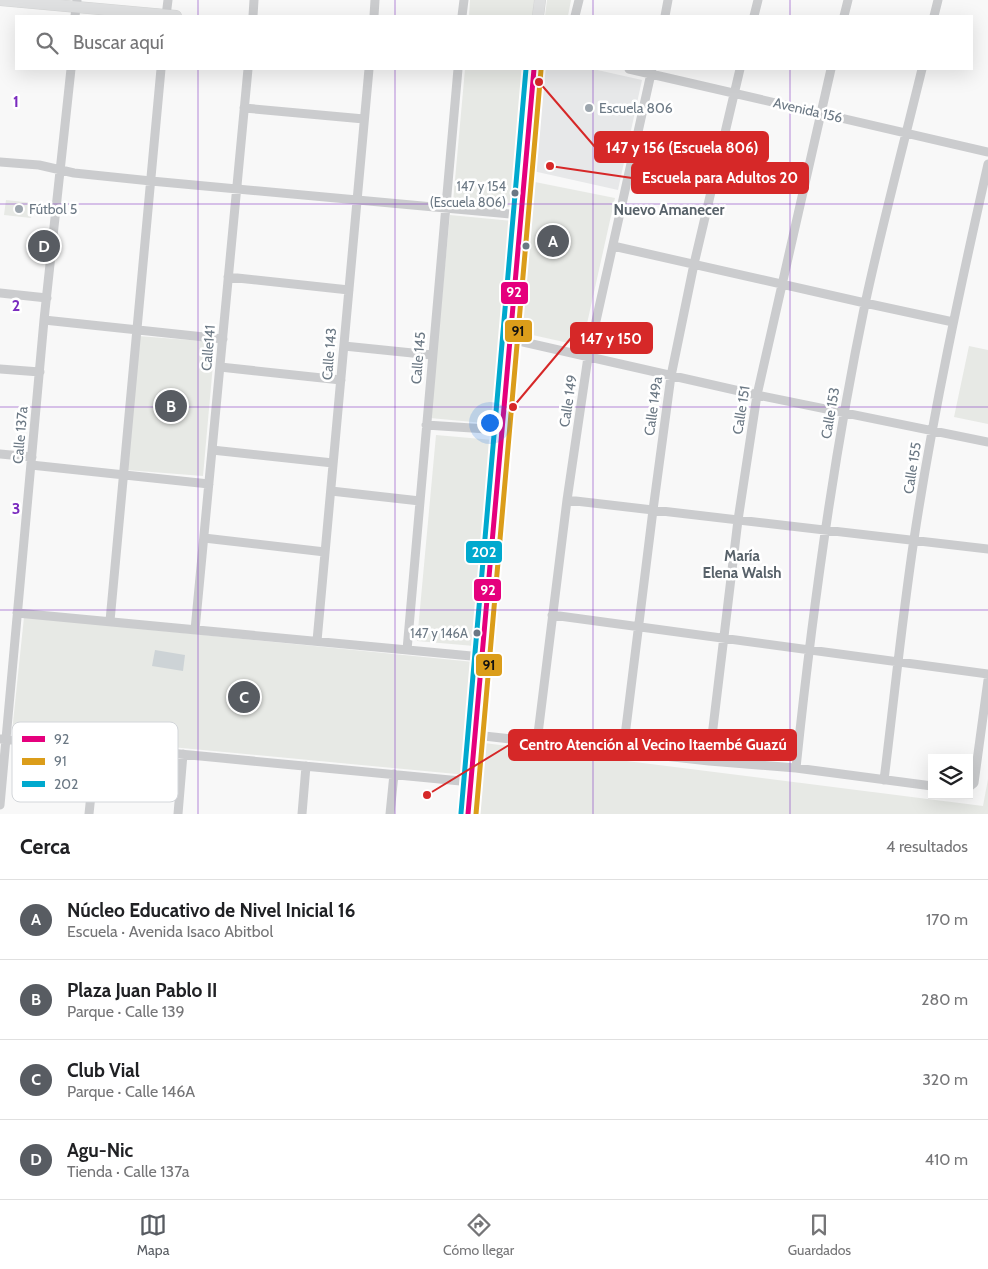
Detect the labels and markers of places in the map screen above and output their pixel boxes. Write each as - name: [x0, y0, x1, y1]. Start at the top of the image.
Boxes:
- place label: Escuela 806: [599, 99, 673, 117]
- marker: Escuela 806: [583, 102, 595, 114]
- callout: 147 y 156 (Escuela 806): [595, 132, 768, 162]
- callout: Escuela para Adultos 20: [632, 163, 808, 193]
- place label: 147 y 154 (Escuela 806): [430, 178, 506, 210]
- marker: 147 y 154 (Escuela 806): [510, 188, 520, 198]
- place label: Fútbol 5: [29, 200, 77, 218]
- marker: Fútbol 5: [13, 203, 25, 215]
- pin: A: [537, 222, 569, 260]
- pin: D: [28, 227, 60, 265]
- unlabelled marker: [521, 241, 531, 251]
- callout: 147 y 150: [571, 323, 652, 353]
- pin: B: [155, 387, 187, 425]
- place label: 147 y 146A: [410, 625, 468, 641]
- marker: 147 y 146A: [472, 628, 482, 638]
- pin: C: [228, 678, 260, 716]
- callout: Centro Atención al Vecino Itaembé Guazú: [509, 730, 796, 760]

